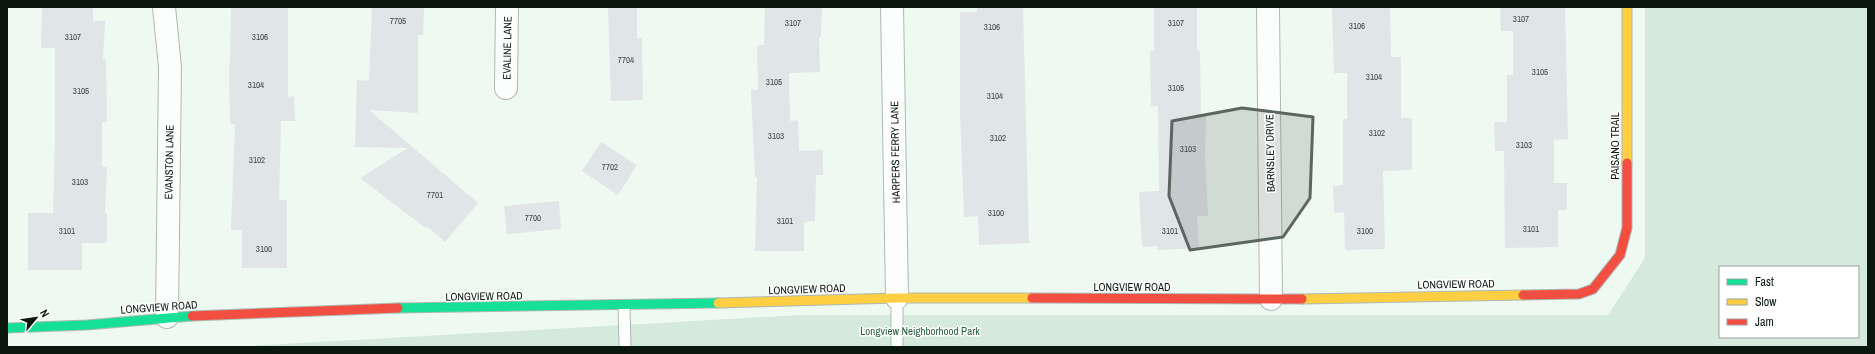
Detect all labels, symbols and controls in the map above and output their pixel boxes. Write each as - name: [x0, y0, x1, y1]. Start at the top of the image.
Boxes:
- house number: 3107: [1513, 13, 1529, 25]
- house number: 7705: [390, 15, 406, 27]
- street label: EVALINE LANE: [499, 16, 515, 80]
- house number: 3107: [785, 17, 801, 29]
- house number: 3107: [1168, 17, 1184, 29]
- house number: 3106: [1349, 20, 1365, 32]
- house number: 3106: [984, 21, 1000, 33]
- house number: 3107: [65, 31, 81, 43]
- house number: 3106: [252, 31, 268, 43]
- house number: 7704: [618, 54, 634, 66]
- house number: 3105: [1532, 66, 1548, 78]
- house number: 3104: [1366, 71, 1382, 83]
- house number: 3105: [766, 76, 782, 88]
- house number: 3104: [248, 79, 264, 91]
- house number: 3105: [1168, 82, 1184, 94]
- house number: 3105: [73, 85, 89, 97]
- house number: 3104: [987, 90, 1003, 102]
- street label: HARPERS FERRY LANE: [887, 101, 903, 203]
- street label: PAISANO TRAIL: [1608, 112, 1622, 180]
- street label: BARNSLEY DRIVE: [1262, 114, 1278, 192]
- street label: EVANSTON LANE: [161, 124, 177, 200]
- house number: 3102: [1369, 127, 1385, 139]
- house number: 3103: [768, 130, 784, 142]
- house number: 3102: [990, 132, 1006, 144]
- house number: 3103: [1516, 139, 1532, 151]
- house number: 3103: [1180, 143, 1196, 155]
- house number: 3102: [249, 154, 265, 166]
- house number: 7702: [602, 161, 618, 173]
- house number: 3103: [72, 176, 88, 188]
- house number: 7701: [427, 189, 443, 201]
- house number: 3100: [988, 207, 1004, 219]
- house number: 7700: [525, 212, 541, 224]
- house number: 3101: [777, 215, 793, 227]
- house number: 3101: [1523, 223, 1539, 235]
- house number: 3101: [59, 225, 75, 237]
- house number: 3101: [1162, 225, 1178, 237]
- house number: 3100: [1357, 225, 1373, 237]
- house number: 3100: [256, 243, 272, 255]
- legend: [1719, 266, 1859, 338]
- text: Fast: [1755, 274, 1774, 290]
- street label: LONGVIEW ROAD: [1417, 276, 1495, 292]
- street label: LONGVIEW ROAD: [1093, 280, 1171, 294]
- street label: LONGVIEW ROAD: [768, 281, 846, 297]
- street label: LONGVIEW ROAD: [445, 288, 523, 304]
- text: Slow: [1755, 294, 1777, 310]
- street label: LONGVIEW ROAD: [120, 297, 198, 317]
- north arrow: [16, 298, 56, 338]
- text: N: [37, 307, 52, 319]
- text: Jam: [1755, 314, 1774, 330]
- park label: Longview Neighborhood Park: [860, 324, 980, 338]

